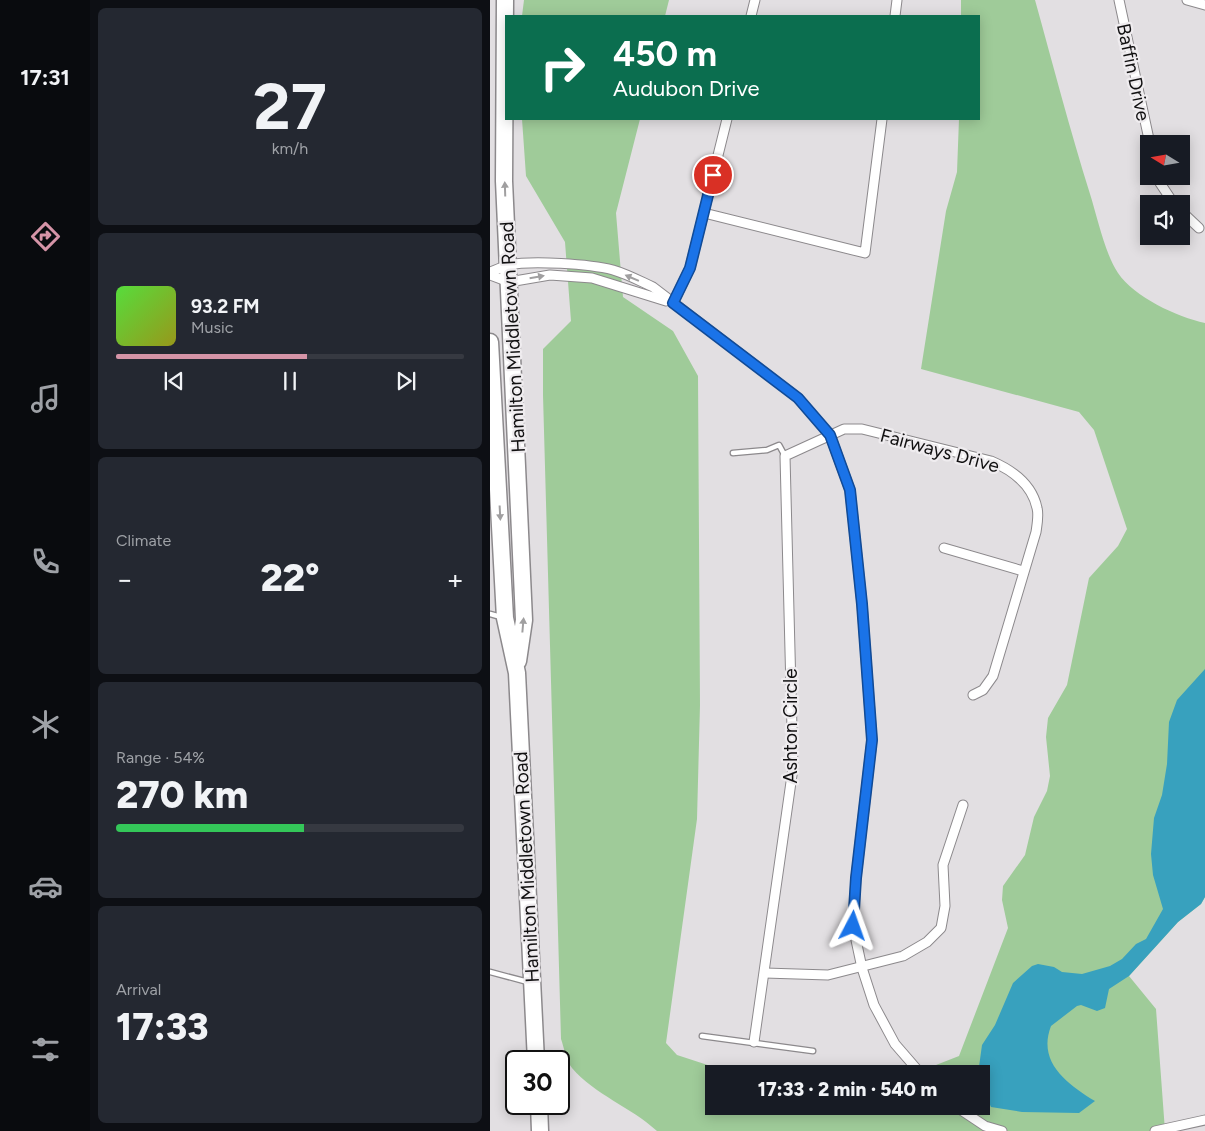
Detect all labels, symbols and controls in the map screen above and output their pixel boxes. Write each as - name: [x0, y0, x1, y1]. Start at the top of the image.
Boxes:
- street label: Baffin Drive: [1112, 21, 1155, 123]
- text: 450 m: [613, 33, 717, 75]
- icon: right: [530, 35, 595, 100]
- text: 17:31: [20, 64, 70, 91]
- text: 27: [253, 67, 327, 145]
- text: Audubon Drive: [613, 75, 760, 102]
- north arrow: [1140, 135, 1190, 185]
- map controls: [1140, 135, 1190, 245]
- text: km/h: [272, 139, 308, 158]
- pin: [692, 154, 734, 196]
- icon: arrive: [699, 161, 727, 189]
- one-way arrow: [500, 180, 508, 196]
- button: sound: [1140, 195, 1190, 245]
- icon: directions: [28, 219, 63, 254]
- street label: Hamilton Middletown Road: [495, 221, 530, 453]
- one-way arrow: [530, 272, 546, 280]
- one-way arrow: [625, 273, 639, 281]
- text: 93.2 FM: [191, 295, 260, 318]
- text: Music: [191, 318, 233, 337]
- icon: previous: [160, 367, 188, 395]
- icon: pause: [276, 367, 304, 395]
- icon: next: [392, 367, 420, 395]
- icon: music: [28, 381, 63, 416]
- street label: Fairways Drive: [878, 424, 1002, 477]
- one-way arrow: [496, 506, 504, 522]
- text: Climate: [116, 531, 171, 550]
- icon: phone: [28, 544, 63, 579]
- text: 22°: [260, 555, 320, 601]
- text: −: [116, 562, 133, 596]
- text: +: [447, 562, 464, 596]
- one-way arrow: [519, 616, 527, 632]
- street label: Ashton Circle: [779, 668, 802, 784]
- icon: climate: [28, 707, 63, 742]
- text: Range · 54%: [116, 748, 205, 767]
- street label: Hamilton Middletown Road: [509, 751, 544, 983]
- text: 270 km: [116, 772, 248, 818]
- icon: car: [28, 869, 63, 904]
- position arrow: [826, 899, 878, 951]
- text: Arrival: [116, 980, 161, 999]
- text: 17:33: [116, 1004, 209, 1050]
- icon: filters: [28, 1032, 63, 1067]
- speed limit sign: 30: [505, 1050, 570, 1115]
- text: 17:33 · 2 min · 540 m: [758, 1078, 937, 1101]

